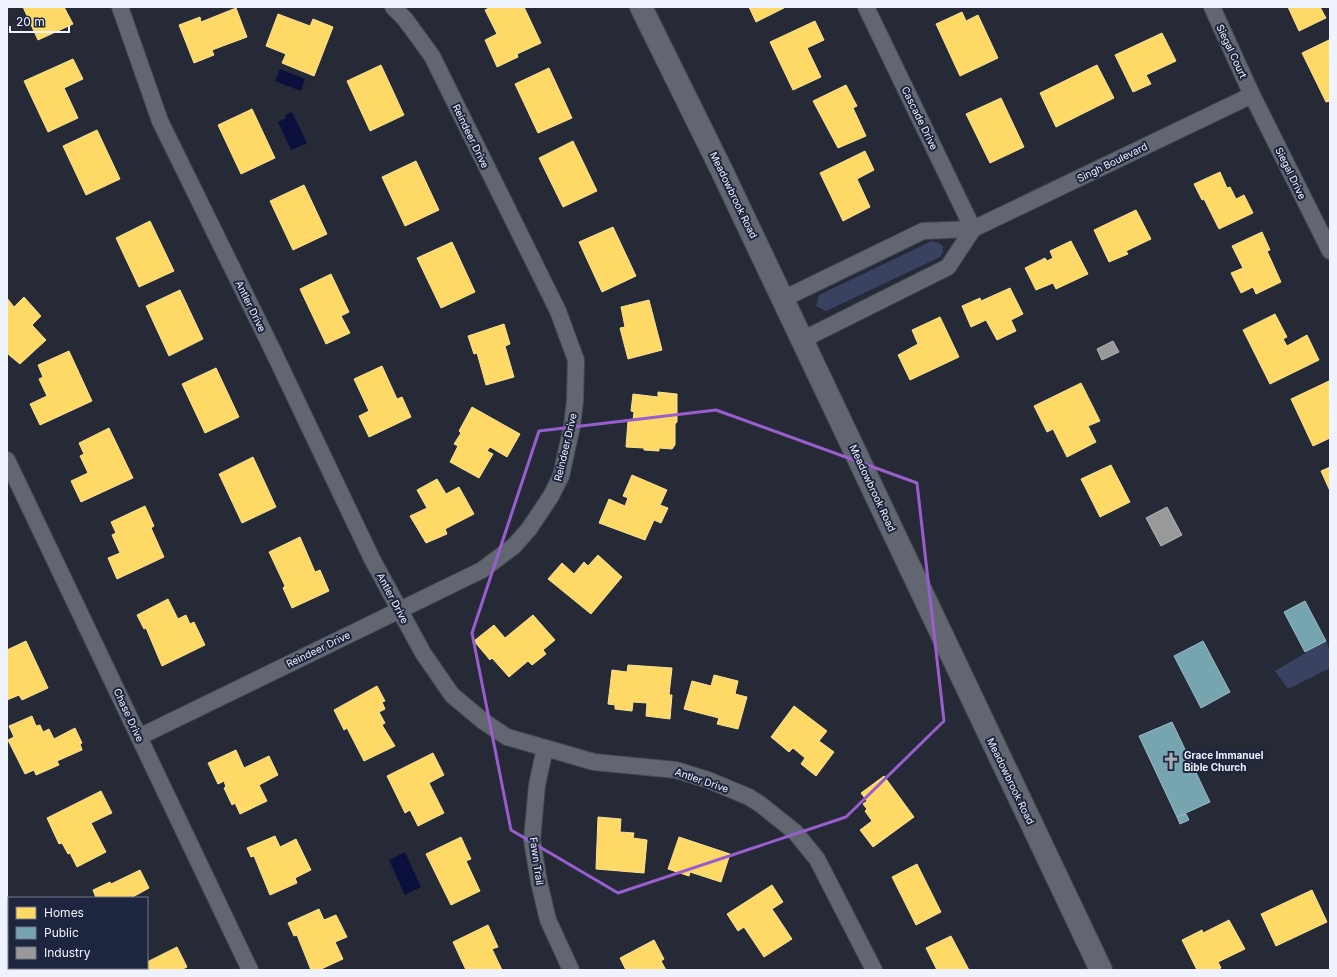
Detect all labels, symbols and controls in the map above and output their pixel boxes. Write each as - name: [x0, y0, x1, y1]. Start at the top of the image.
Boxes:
- scale bar: [10, 8, 69, 34]
- text: 20 m: [16, 14, 45, 29]
- street label: Siegal Court: [1214, 22, 1250, 81]
- street label: Cascade Drive: [899, 84, 941, 152]
- street label: Reindeer Drive: [450, 102, 492, 170]
- street label: Singh Boulevard: [1075, 140, 1149, 184]
- street label: Siegal Drive: [1273, 145, 1309, 201]
- street label: Meadowbrook Road: [708, 150, 760, 240]
- street label: Antler Drive: [233, 278, 269, 334]
- street label: Reindeer Drive: [551, 412, 579, 482]
- street label: Meadowbrook Road: [848, 442, 898, 534]
- street label: Antler Drive: [375, 571, 411, 626]
- street label: Reindeer Drive: [284, 628, 352, 670]
- street label: Chase Drive: [111, 686, 147, 744]
- street label: Meadowbrook Road: [985, 736, 1037, 826]
- place label: Grace Immanuel Bible Church: [1184, 749, 1264, 773]
- church icon: Grace Immanuel Bible Church: [1161, 751, 1181, 771]
- street label: Antler Drive: [674, 765, 730, 795]
- street label: Fawn Trail: [528, 836, 546, 886]
- legend: [8, 897, 148, 969]
- text: Homes: [44, 905, 84, 920]
- text: Public: [44, 925, 79, 940]
- text: Industry: [44, 945, 91, 960]

